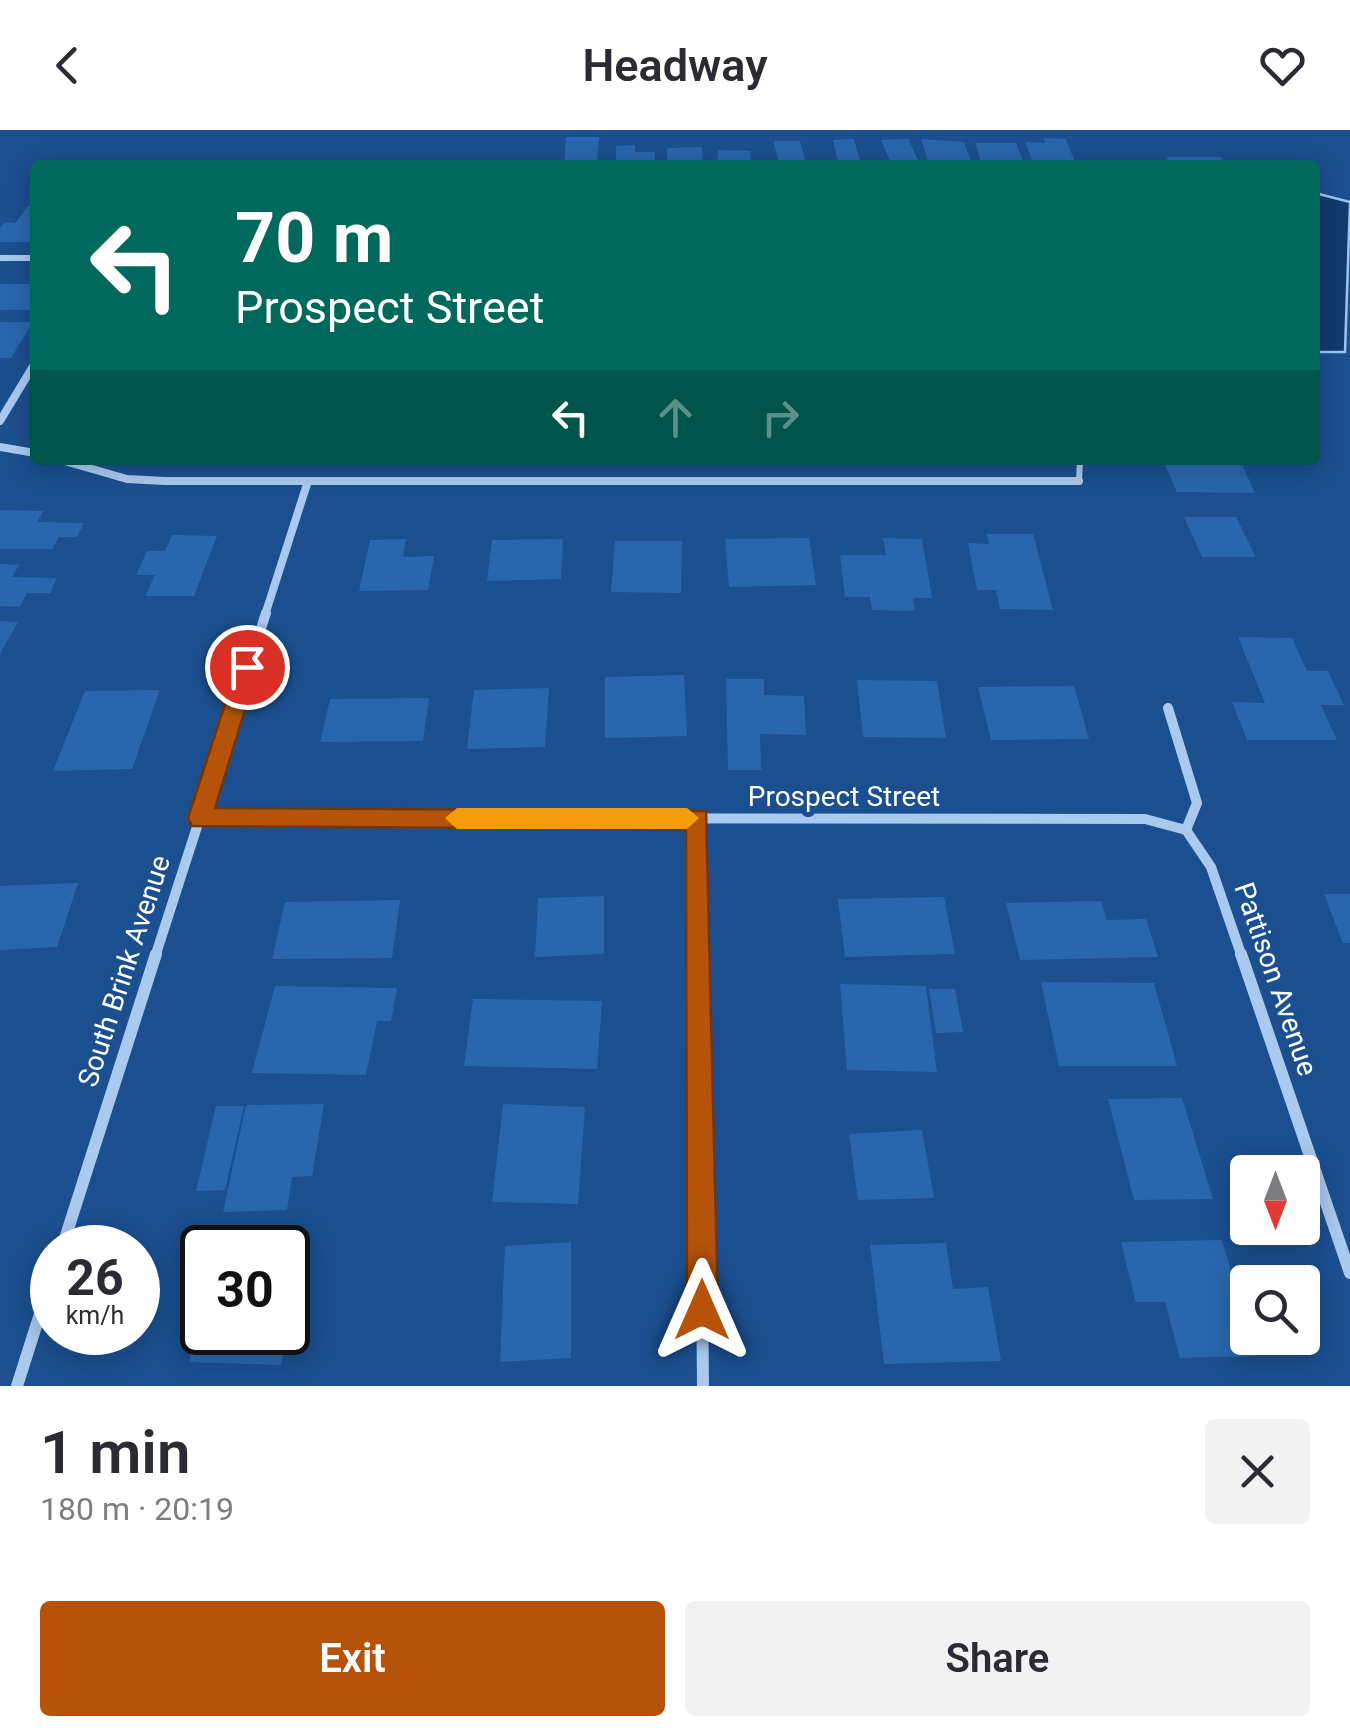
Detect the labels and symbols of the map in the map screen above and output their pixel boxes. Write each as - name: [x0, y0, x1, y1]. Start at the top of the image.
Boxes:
- pin: [205, 625, 290, 710]
- street label: Prospect Street: [748, 780, 940, 813]
- street label: South Brink Avenue: [71, 851, 177, 1091]
- street label: Pattison Avenue: [1227, 878, 1325, 1080]
- north arrow: [1230, 1155, 1320, 1245]
- speed limit sign: 30: [180, 1225, 310, 1355]
- position arrow: [650, 1258, 754, 1362]

